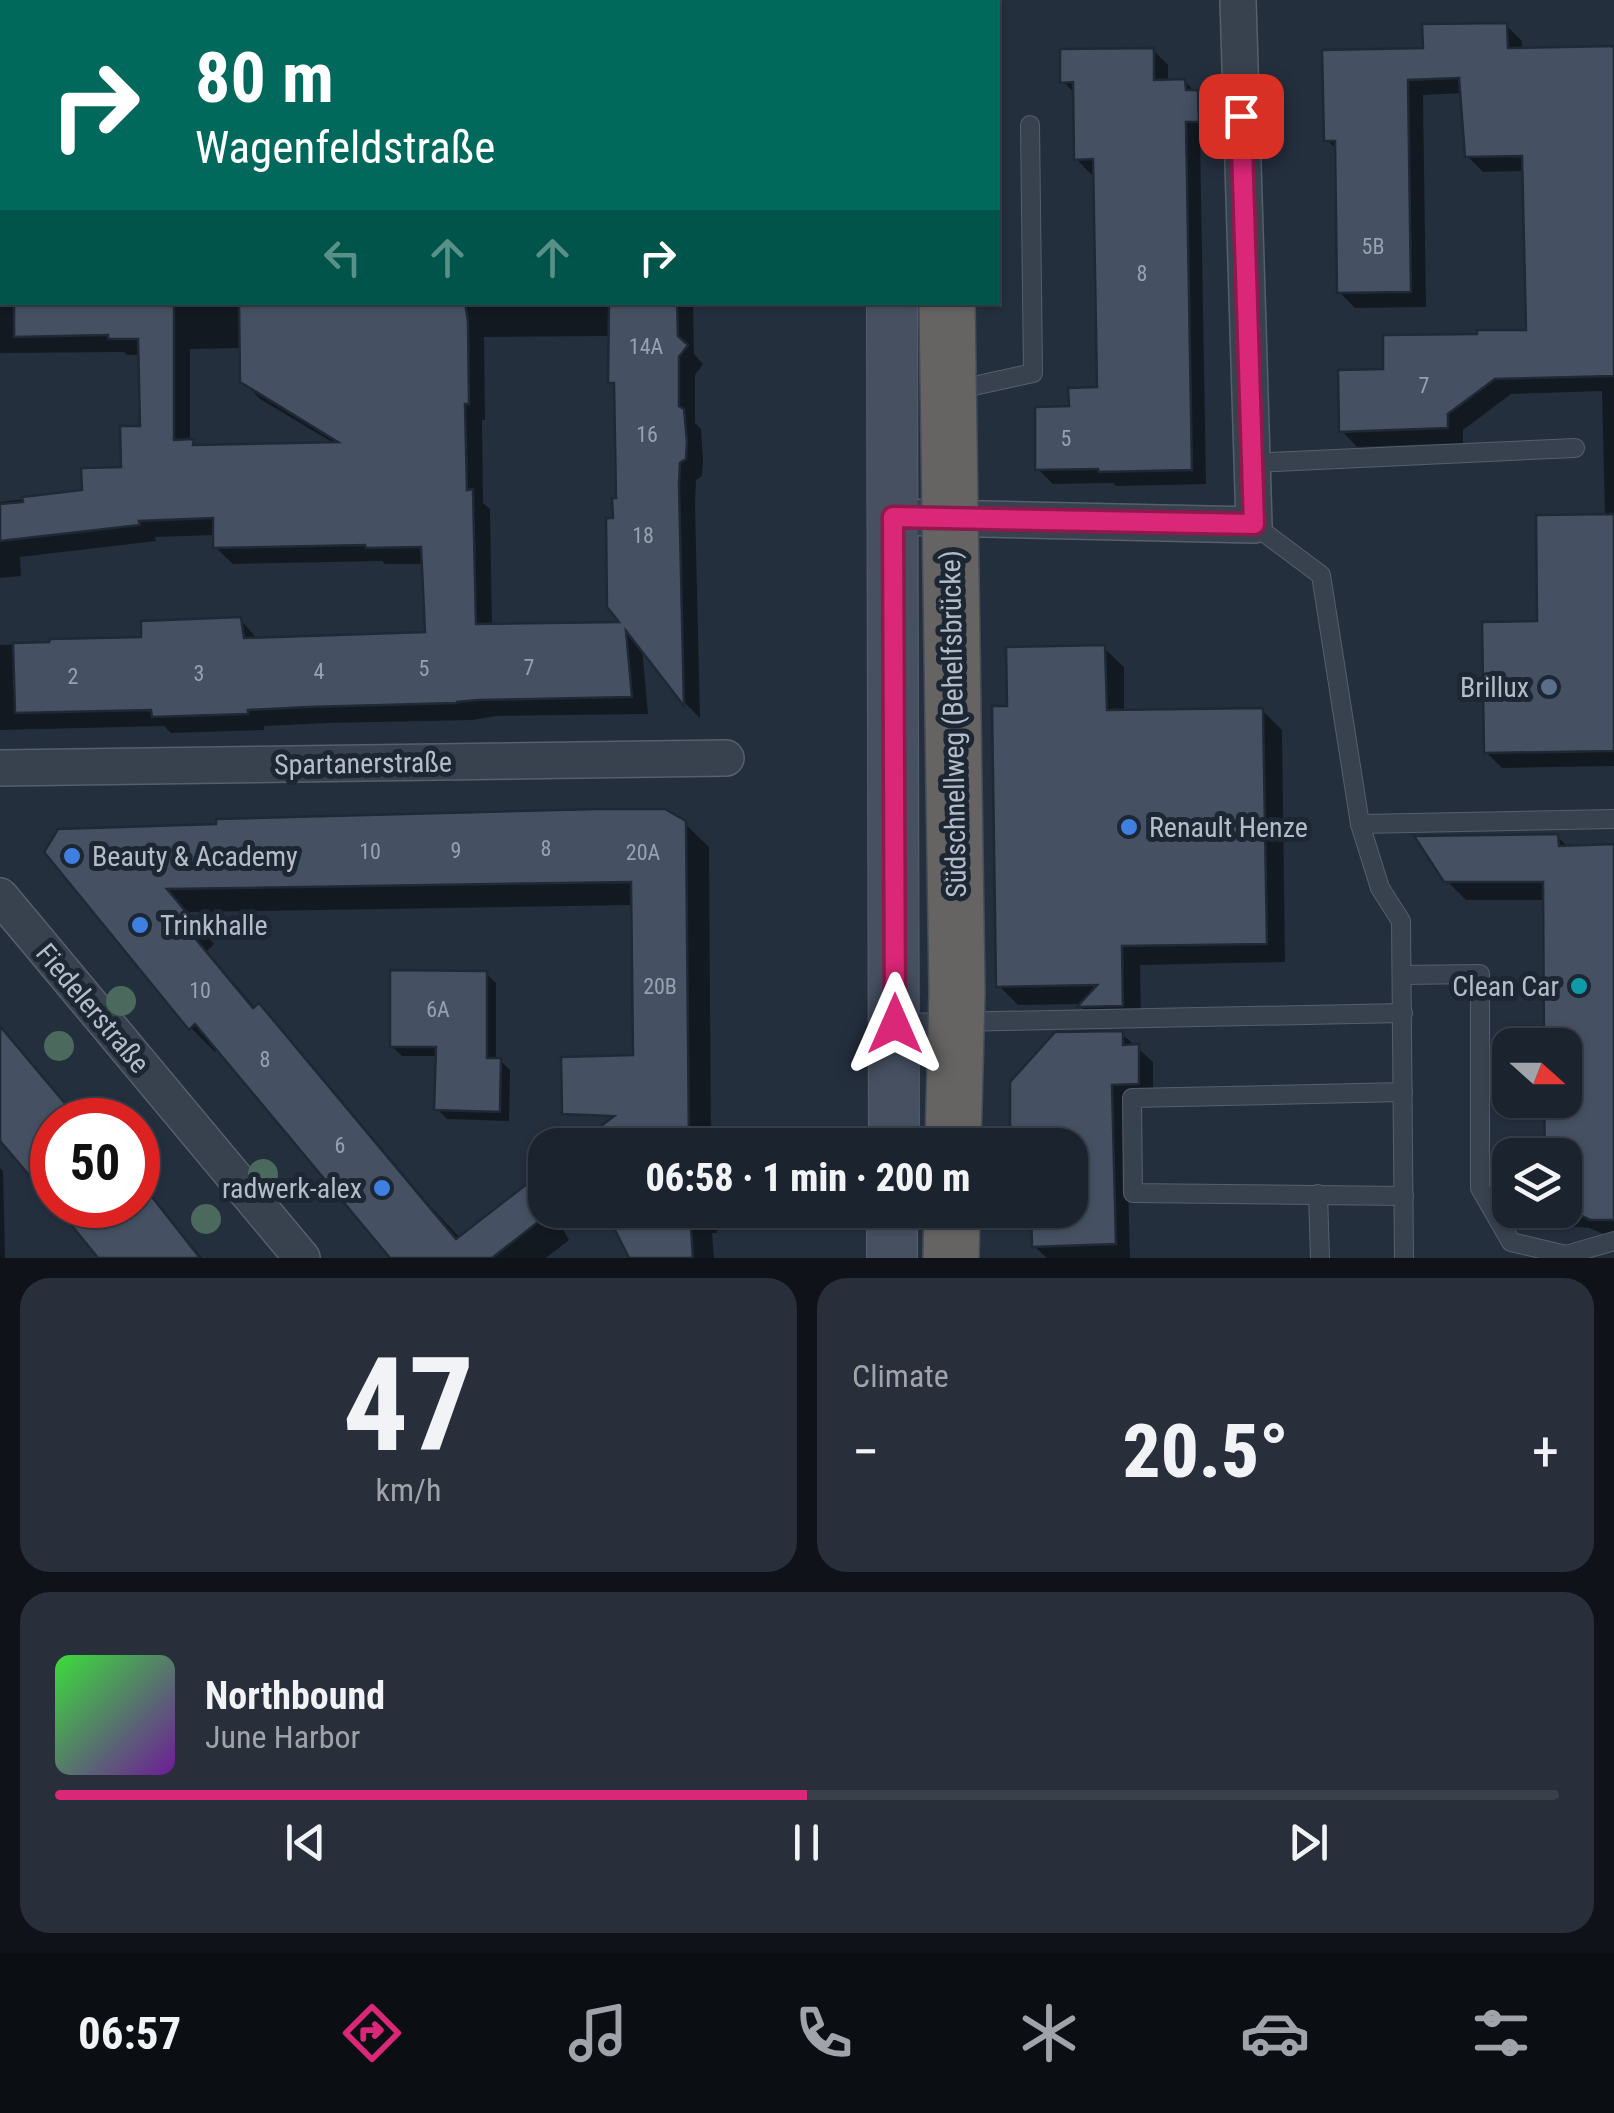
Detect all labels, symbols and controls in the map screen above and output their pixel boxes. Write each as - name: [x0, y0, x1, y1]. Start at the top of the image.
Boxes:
- text: 80 m: [195, 37, 334, 119]
- icon: right: [30, 40, 160, 170]
- pin: [1199, 74, 1284, 159]
- icon: arrive: [1214, 89, 1269, 144]
- text: Wagenfeldstraße: [195, 121, 495, 174]
- icon: left: [315, 230, 370, 285]
- icon: ahead: [420, 230, 475, 285]
- icon: ahead: [525, 230, 580, 285]
- icon: right: [630, 230, 685, 285]
- house number: 5B: [1362, 234, 1384, 259]
- house number: 8: [1137, 261, 1147, 286]
- house number: 14A: [629, 334, 664, 359]
- house number: 7: [1419, 373, 1429, 398]
- house number: 16: [636, 422, 658, 447]
- house number: 5: [1061, 426, 1071, 451]
- house number: 18: [632, 523, 654, 548]
- street label: Südschnellweg (Behelfsbrücke): [934, 550, 973, 898]
- house number: 7: [524, 655, 534, 680]
- house number: 5: [419, 656, 429, 681]
- house number: 4: [314, 659, 325, 684]
- house number: 3: [194, 661, 204, 686]
- house number: 2: [68, 664, 78, 689]
- place label: Brillux: [1460, 671, 1529, 704]
- marker: Brillux: [1538, 676, 1560, 698]
- street label: Spartanerstraße: [274, 745, 452, 782]
- place label: Renault Henze: [1149, 811, 1308, 844]
- marker: Renault Henze: [1118, 816, 1140, 838]
- house number: 8: [541, 836, 551, 861]
- house number: 9: [451, 838, 461, 863]
- house number: 10: [359, 839, 381, 864]
- place label: Beauty & Academy: [92, 840, 298, 873]
- house number: 20A: [626, 840, 661, 865]
- marker: Beauty & Academy: [61, 845, 83, 867]
- place label: Trinkhalle: [160, 909, 268, 942]
- marker: Trinkhalle: [129, 914, 151, 936]
- street label: Fiedelerstraße: [29, 937, 156, 1080]
- place label: Clean Car: [1452, 970, 1559, 1003]
- position arrow: [843, 972, 947, 1076]
- house number: 20B: [643, 974, 677, 999]
- marker: Clean Car: [1568, 975, 1590, 997]
- house number: 10: [189, 978, 211, 1003]
- house number: 6A: [426, 997, 450, 1022]
- north arrow: [1492, 1028, 1582, 1118]
- map controls: [1492, 1028, 1582, 1228]
- house number: 8: [260, 1047, 270, 1072]
- speed limit sign: 50: [30, 1098, 160, 1228]
- house number: 6: [335, 1133, 345, 1158]
- button: layers: [1492, 1138, 1582, 1228]
- text: 06:58 · 1 min · 200 m: [646, 1156, 970, 1200]
- place label: radwerk-alex: [222, 1172, 362, 1205]
- marker: radwerk-alex: [371, 1177, 393, 1199]
- text: 47: [343, 1329, 474, 1482]
- text: Climate: [852, 1357, 949, 1395]
- text: 20.5°: [1123, 1407, 1289, 1495]
- text: −: [852, 1420, 880, 1484]
- text: +: [1532, 1420, 1559, 1484]
- text: km/h: [376, 1471, 441, 1509]
- text: Northbound: [205, 1674, 385, 1718]
- text: June Harbor: [205, 1718, 360, 1756]
- icon: previous: [278, 1815, 333, 1870]
- icon: pause: [779, 1815, 834, 1870]
- icon: next: [1281, 1815, 1336, 1870]
- icon: directions: [337, 1998, 407, 2068]
- icon: music: [563, 1998, 633, 2068]
- icon: phone: [789, 1998, 859, 2068]
- icon: climate: [1014, 1998, 1084, 2068]
- icon: car: [1240, 1998, 1310, 2068]
- icon: filters: [1466, 1998, 1536, 2068]
- text: 06:57: [78, 2007, 181, 2060]

